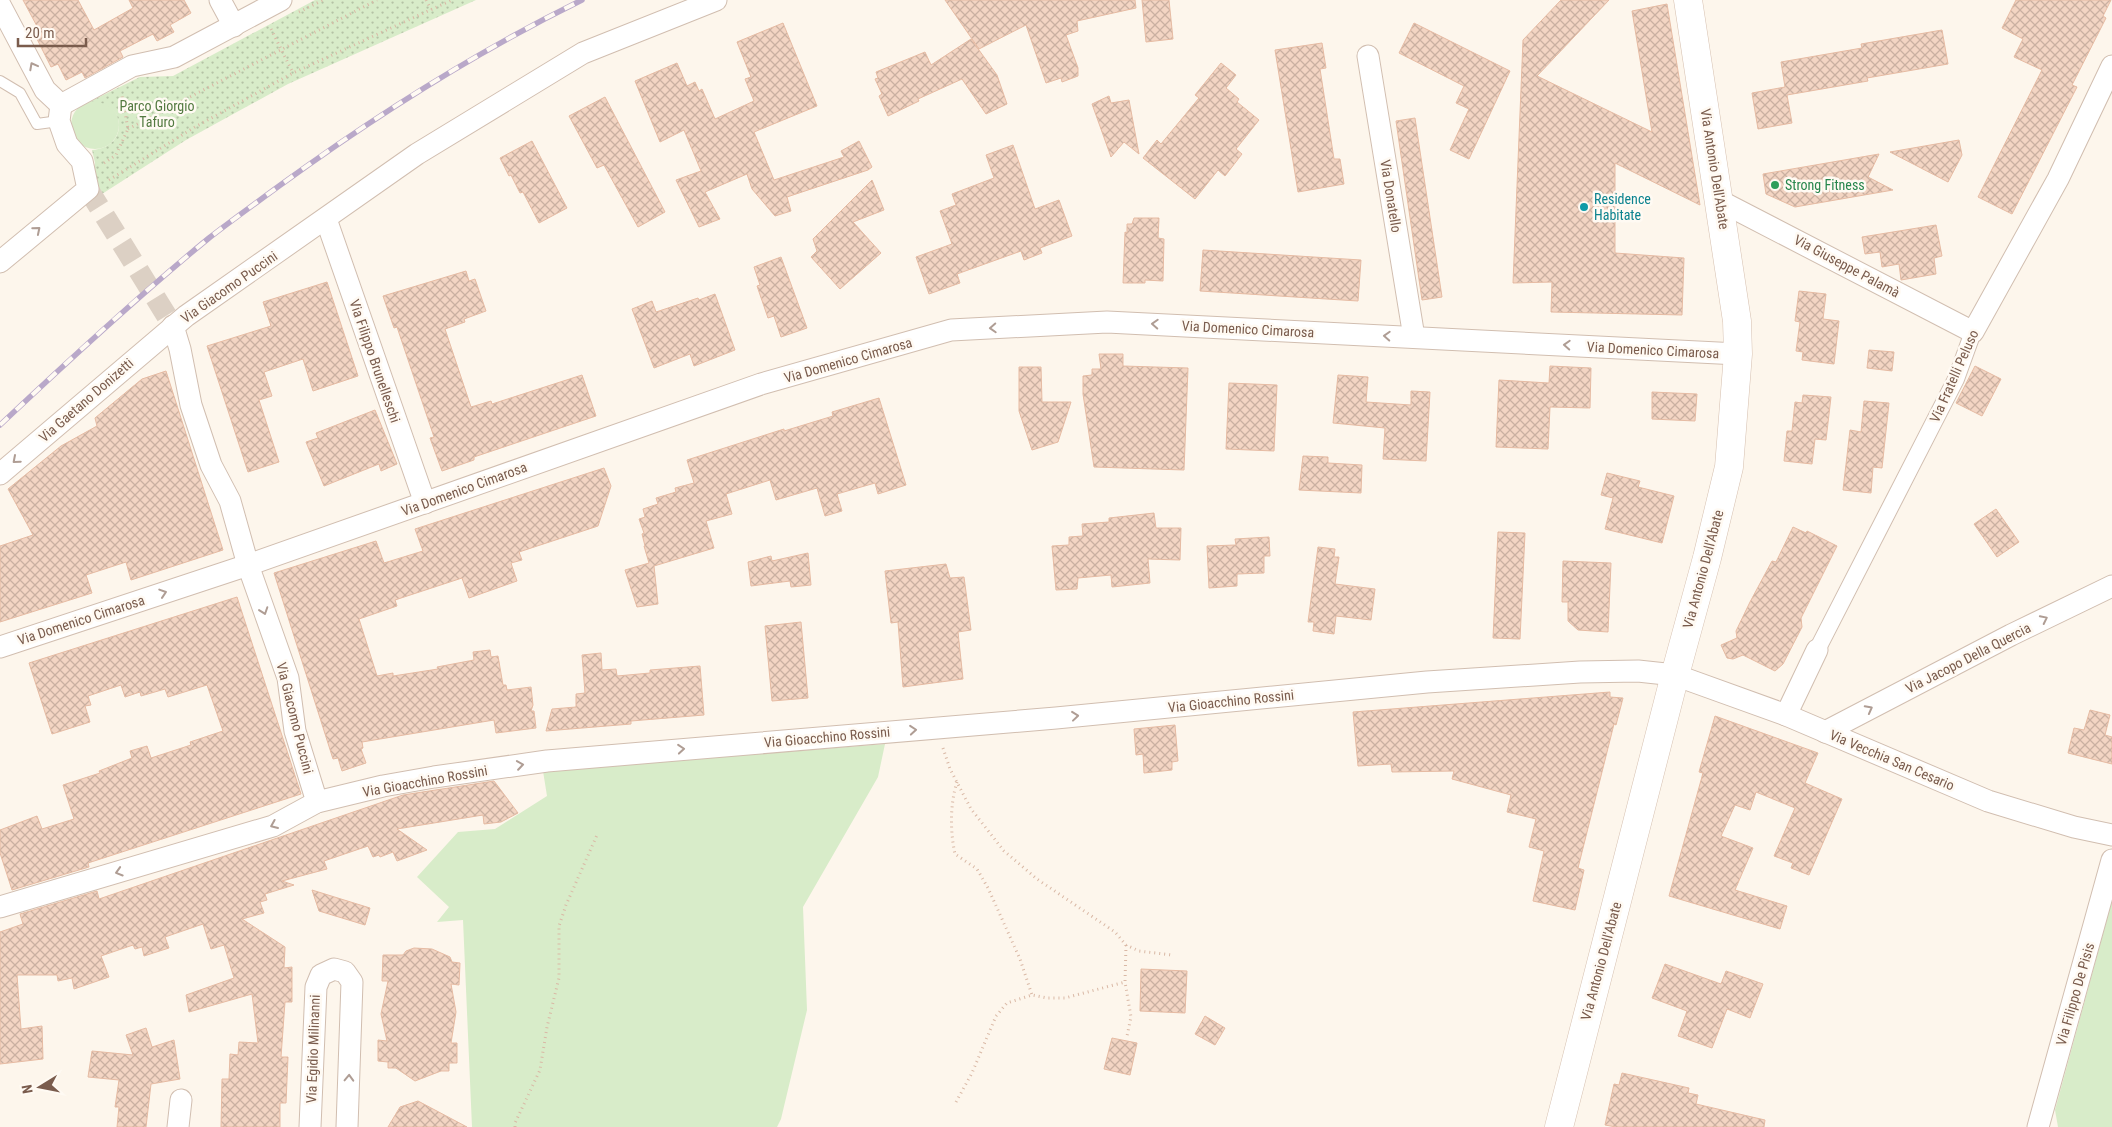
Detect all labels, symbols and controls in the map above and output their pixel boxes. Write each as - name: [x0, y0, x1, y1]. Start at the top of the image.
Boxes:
- scale bar: [18, 15, 85, 47]
- text: 20 m: [25, 24, 55, 42]
- one-way arrow: [29, 62, 39, 71]
- park label: Parco Giorgio Tafuro: [119, 98, 195, 130]
- street label: Via Antonio Dell'Abate: [1698, 107, 1733, 231]
- street label: Via Donatello: [1377, 158, 1405, 234]
- place label: Strong Fitness: [1785, 177, 1865, 193]
- marker: Strong Fitness: [1769, 179, 1781, 191]
- place label: Residence Habitate: [1594, 191, 1651, 223]
- marker: Residence Habitate: [1578, 201, 1590, 213]
- one-way arrow: [31, 228, 40, 236]
- street label: Via Giuseppe Palamà: [1791, 231, 1903, 301]
- street label: Via Giacomo Puccini: [178, 248, 280, 326]
- street label: Via Filippo Brunelleschi: [346, 297, 404, 425]
- street label: Via Domenico Cimarosa: [1181, 318, 1315, 340]
- one-way arrow: [1151, 319, 1159, 330]
- one-way arrow: [988, 323, 996, 334]
- street label: Via Fratelli Peluso: [1926, 327, 1982, 425]
- one-way arrow: [1383, 330, 1391, 341]
- street label: Via Domenico Cimarosa: [782, 334, 914, 386]
- street label: Via Domenico Cimarosa: [1586, 339, 1720, 361]
- one-way arrow: [1563, 340, 1571, 351]
- street label: Via Gaetano Donizetti: [36, 355, 136, 445]
- one-way arrow: [13, 454, 22, 463]
- street label: Via Domenico Cimarosa: [399, 459, 529, 519]
- street label: Via Antonio Dell'Abate: [1679, 508, 1727, 630]
- one-way arrow: [158, 589, 166, 599]
- street label: Via Domenico Cimarosa: [16, 592, 146, 648]
- one-way arrow: [258, 607, 268, 615]
- one-way arrow: [2039, 615, 2048, 625]
- street label: Via Jacopo Della Quercia: [1903, 619, 2033, 697]
- street label: Via Giacomo Puccini: [273, 661, 317, 775]
- street label: Via Gioacchino Rossini: [1167, 686, 1295, 716]
- one-way arrow: [1863, 705, 1872, 715]
- one-way arrow: [1071, 711, 1079, 722]
- street label: Via Gioacchino Rossini: [763, 724, 891, 750]
- one-way arrow: [909, 724, 917, 735]
- street label: Via Vecchia San Cesario: [1827, 726, 1957, 794]
- one-way arrow: [678, 744, 686, 755]
- one-way arrow: [516, 760, 524, 771]
- street label: Via Gioacchino Rossini: [361, 762, 489, 800]
- one-way arrow: [270, 818, 279, 829]
- one-way arrow: [115, 867, 123, 877]
- street label: Via Antonio Dell'Abate: [1577, 900, 1625, 1022]
- street label: Via Filippo De Pisis: [2053, 941, 2097, 1047]
- street label: Via Egidio Milinanni: [303, 994, 323, 1104]
- north arrow: [15, 1062, 65, 1112]
- one-way arrow: [343, 1074, 354, 1082]
- text: N: [19, 1084, 36, 1095]

